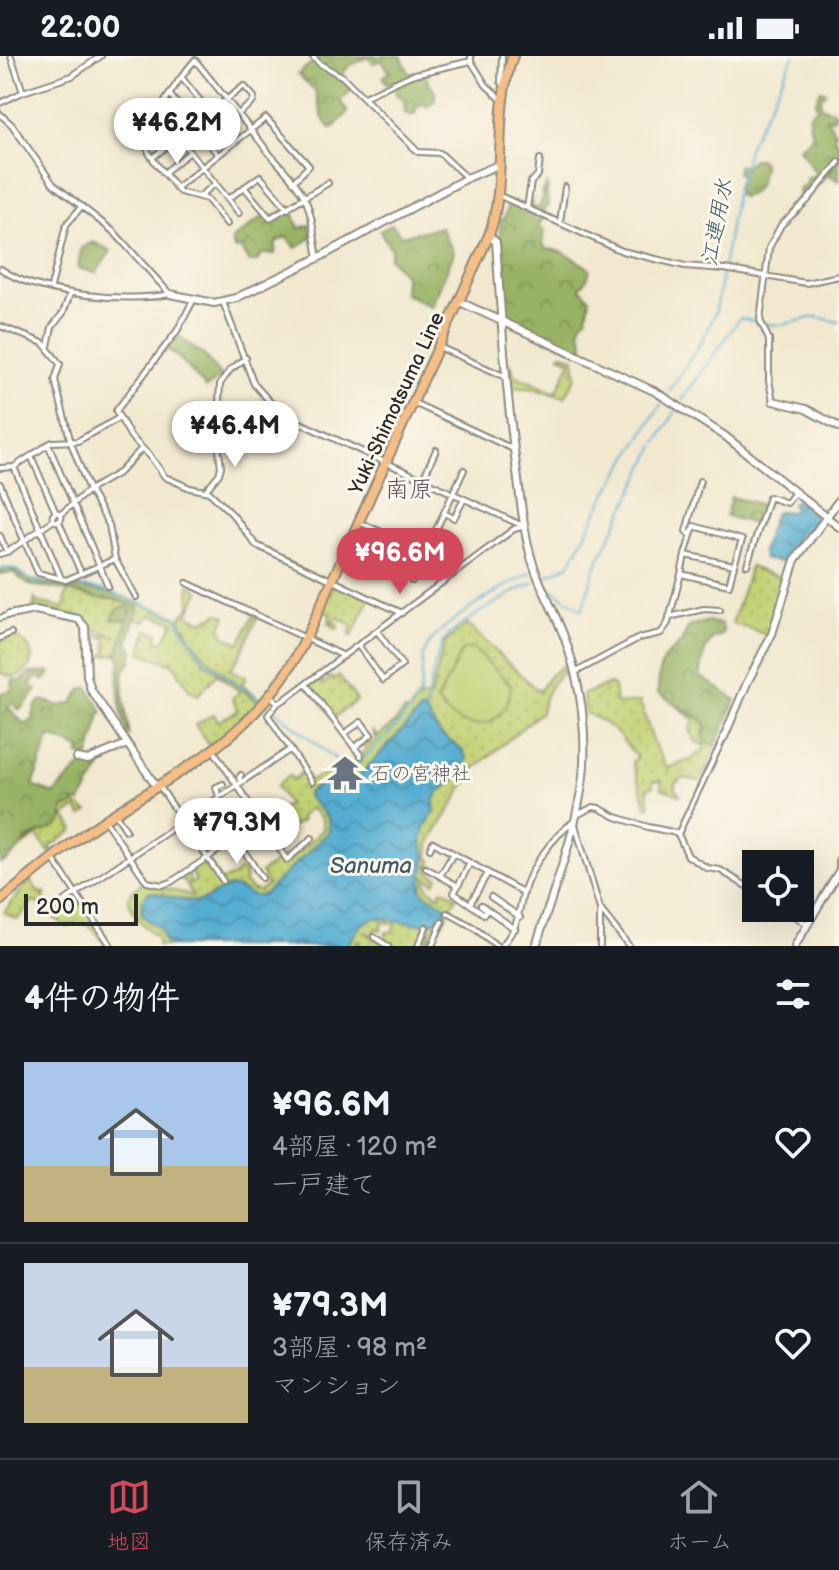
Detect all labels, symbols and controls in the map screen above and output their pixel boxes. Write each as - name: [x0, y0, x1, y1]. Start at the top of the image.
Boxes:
- text: 22:00: [40, 10, 121, 46]
- pin: ¥46.2M: [112, 98, 242, 166]
- text: ¥46.2M: [132, 108, 222, 139]
- water label: 江連用水: [696, 177, 739, 268]
- street label: Yuki-Shimotsuma Line: [344, 308, 450, 499]
- pin: ¥46.4M: [170, 401, 300, 469]
- text: ¥46.4M: [190, 411, 280, 442]
- district label: 南原: [385, 475, 433, 504]
- pin: ¥96.6M: [335, 528, 465, 596]
- text: ¥96.6M: [355, 538, 445, 569]
- temple icon: 石の宮神社: [326, 754, 364, 792]
- place label: 石の宮神社: [371, 762, 471, 786]
- pin: ¥79.3M: [172, 798, 302, 866]
- text: ¥79.3M: [193, 808, 281, 839]
- map controls: [742, 850, 814, 922]
- button: locate: [742, 850, 814, 922]
- water label: Sanuma: [330, 853, 412, 880]
- scale bar: [24, 890, 138, 926]
- text: 200 m: [36, 894, 99, 921]
- icon: filters: [771, 972, 815, 1016]
- text: 4件の物件: [24, 978, 180, 1019]
- text: ¥96.6M: [272, 1084, 391, 1125]
- icon: home: [88, 1094, 184, 1190]
- icon: heart: [771, 1120, 815, 1164]
- text: 4部屋 · 120 m²: [272, 1132, 437, 1163]
- text: 一戸建て: [272, 1170, 376, 1201]
- text: ¥79.3M: [272, 1285, 388, 1326]
- icon: home: [88, 1295, 184, 1391]
- icon: heart: [771, 1321, 815, 1365]
- text: 3部屋 · 98 m²: [272, 1333, 427, 1364]
- text: マンション: [272, 1371, 401, 1402]
- tab: 地図: [107, 1475, 151, 1556]
- tab: 保存済み: [365, 1475, 453, 1556]
- tab: ホーム: [667, 1475, 732, 1556]

